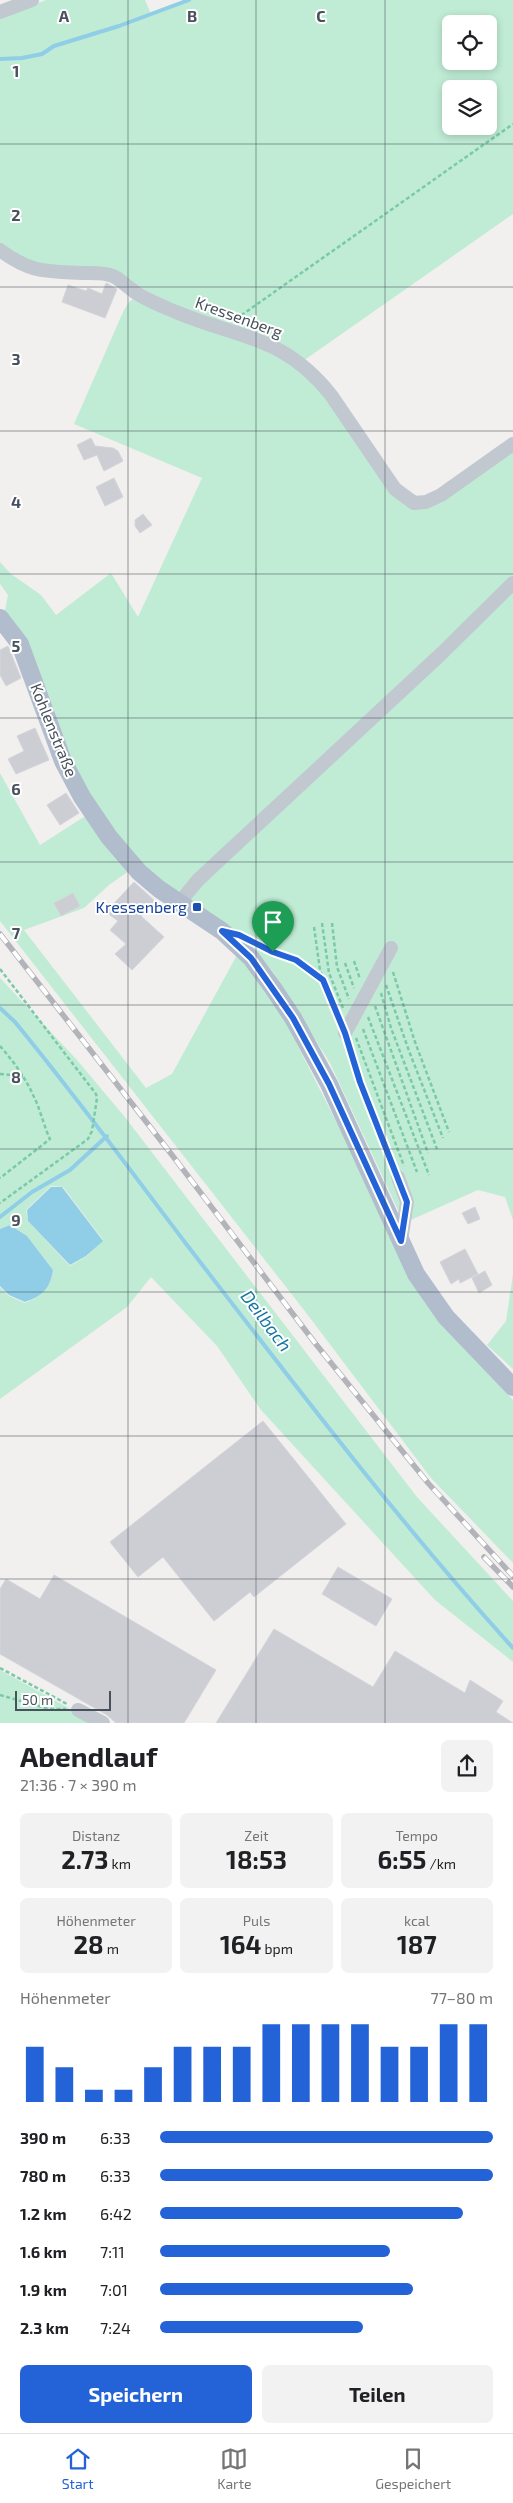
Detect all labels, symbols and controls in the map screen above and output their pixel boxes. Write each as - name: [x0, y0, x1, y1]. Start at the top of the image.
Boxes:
- text: A: [59, 6, 70, 25]
- text: B: [187, 6, 197, 25]
- text: C: [316, 6, 326, 25]
- map controls: [442, 15, 497, 135]
- button: locate: [442, 15, 497, 70]
- text: 1: [13, 61, 19, 80]
- button: layers: [442, 80, 497, 135]
- text: 2: [11, 205, 21, 224]
- street label: Kressenberg: [193, 292, 285, 341]
- text: 3: [11, 349, 21, 368]
- text: 4: [11, 492, 21, 511]
- text: 5: [12, 636, 21, 655]
- street label: Kohlenstraße: [27, 680, 82, 779]
- text: 6: [11, 779, 21, 798]
- place label: Kressenberg: [96, 897, 187, 916]
- marker: Kressenberg: [191, 901, 203, 913]
- pin: [252, 901, 294, 952]
- icon: arrive: [259, 908, 287, 936]
- text: 7: [12, 923, 21, 942]
- text: 8: [11, 1067, 21, 1086]
- text: 9: [11, 1210, 21, 1229]
- water label: Deilbach: [237, 1285, 297, 1355]
- scale bar: [15, 1688, 111, 1711]
- text: 50 m: [22, 1691, 53, 1708]
- text: Abendlauf: [20, 1739, 157, 1773]
- button: share: [441, 1740, 493, 1792]
- text: 21:36 · 7 × 390 m: [20, 1775, 136, 1794]
- text: Distanz: [72, 1827, 120, 1844]
- text: Zeit: [244, 1827, 269, 1844]
- text: Tempo: [396, 1827, 438, 1844]
- text: 2.73: [61, 1844, 109, 1874]
- text: 18:53: [226, 1844, 287, 1874]
- text: 6:55: [378, 1844, 426, 1874]
- text: km: [109, 1855, 131, 1872]
- text: /km: [426, 1855, 456, 1872]
- text: Höhenmeter: [56, 1912, 136, 1929]
- text: Puls: [243, 1912, 270, 1929]
- text: kcal: [404, 1912, 430, 1929]
- text: 28: [73, 1929, 104, 1959]
- text: 164: [220, 1929, 261, 1959]
- text: 187: [397, 1929, 437, 1959]
- text: m: [104, 1940, 119, 1957]
- text: bpm: [261, 1940, 293, 1957]
- text: Höhenmeter: [20, 1988, 111, 2007]
- text: 77–80 m: [431, 1988, 493, 2007]
- text: 390 m: [20, 2128, 66, 2147]
- text: 6:33: [100, 2128, 131, 2147]
- text: 780 m: [20, 2166, 66, 2185]
- text: 6:33: [100, 2166, 131, 2185]
- text: 1.2 km: [20, 2204, 67, 2223]
- text: 6:42: [100, 2204, 132, 2223]
- text: 1.6 km: [20, 2242, 67, 2261]
- text: 7:11: [100, 2242, 125, 2261]
- text: 1.9 km: [20, 2280, 67, 2299]
- text: 7:01: [100, 2280, 128, 2299]
- text: 2.3 km: [20, 2318, 69, 2337]
- text: 7:24: [100, 2318, 131, 2337]
- button: Speichern: [20, 2365, 252, 2423]
- button: Teilen: [262, 2365, 493, 2423]
- tab: Start: [62, 2445, 94, 2492]
- tab: Karte: [217, 2445, 252, 2492]
- tab: Gespeichert: [375, 2445, 451, 2492]

